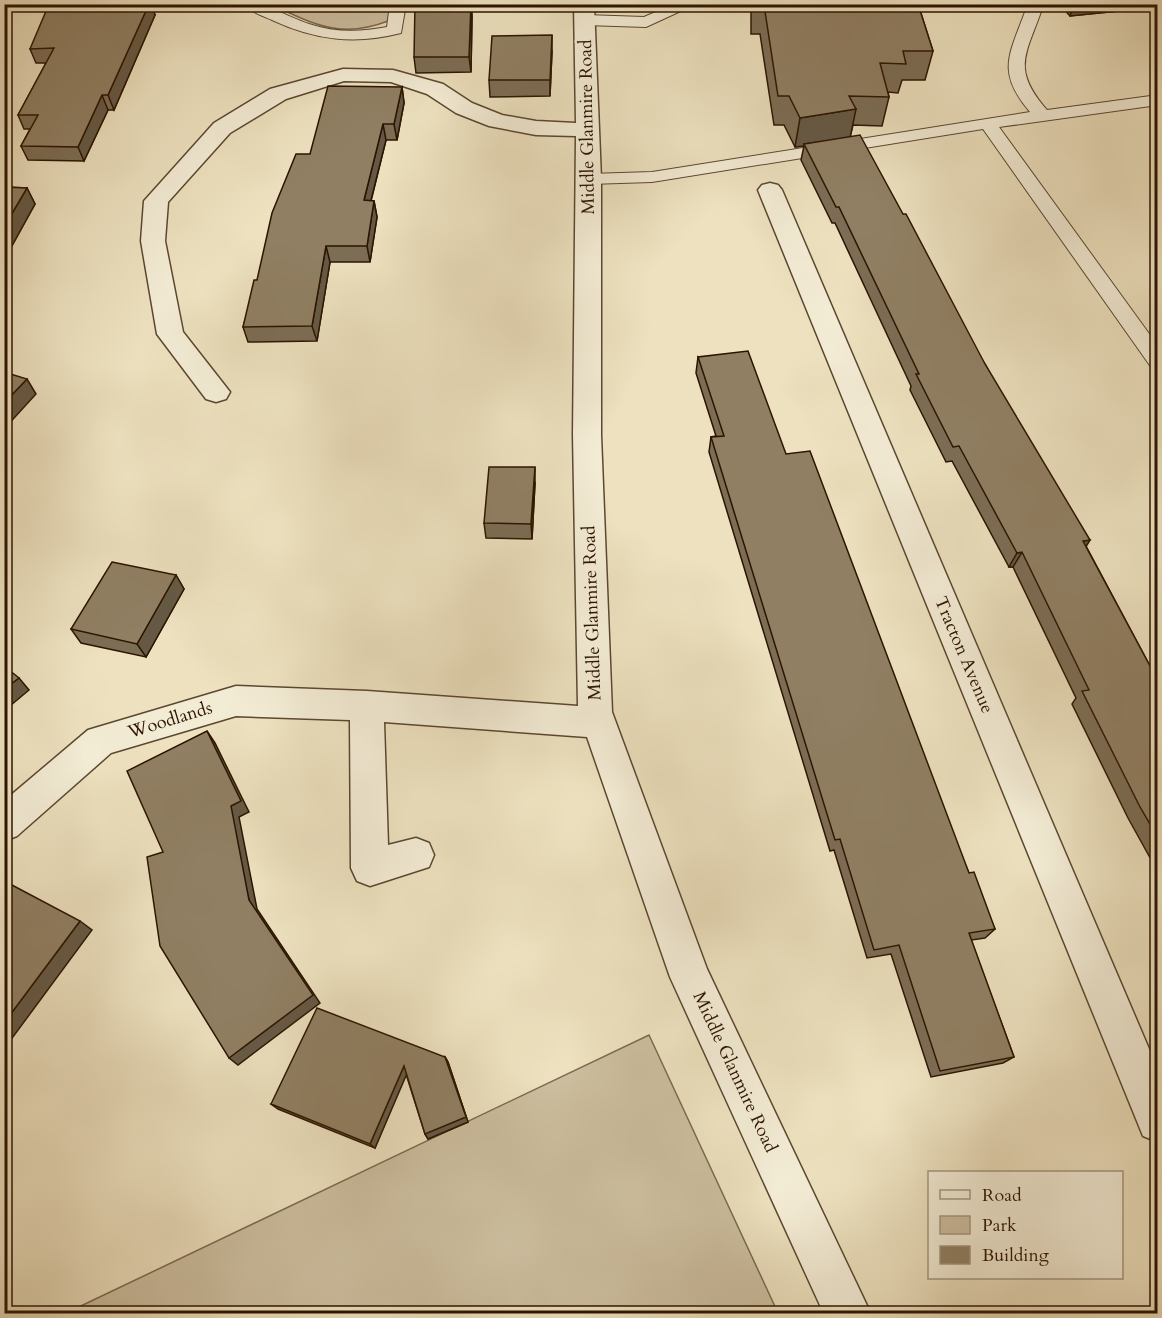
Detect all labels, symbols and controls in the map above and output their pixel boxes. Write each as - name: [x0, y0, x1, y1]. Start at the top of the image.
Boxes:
- street label: Middle Glanmire Road: [573, 39, 601, 215]
- street label: Middle Glanmire Road: [576, 525, 608, 701]
- street label: Tracton Avenue: [928, 593, 1000, 717]
- street label: Woodlands: [124, 695, 215, 745]
- street label: Middle Glanmire Road: [687, 987, 783, 1157]
- legend: [928, 1171, 1123, 1279]
- text: Road: [982, 1183, 1022, 1208]
- text: Park: [982, 1213, 1017, 1238]
- text: Building: [982, 1243, 1050, 1268]

